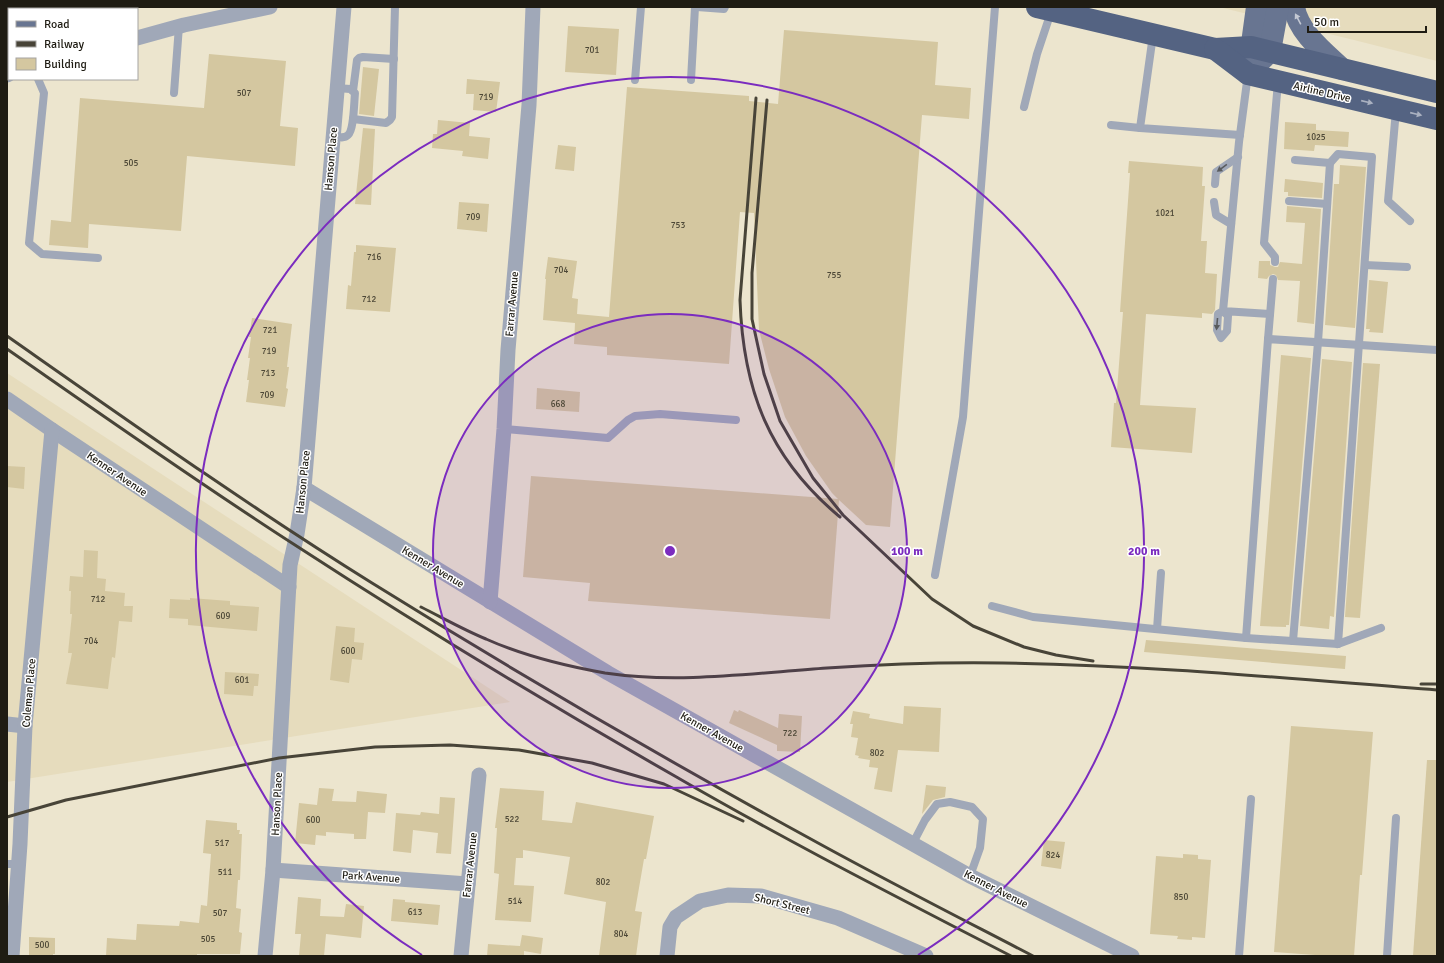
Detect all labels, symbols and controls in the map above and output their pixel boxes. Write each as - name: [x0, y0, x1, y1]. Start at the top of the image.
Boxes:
- legend: [8, 8, 138, 80]
- scale bar: [1308, 8, 1426, 34]
- one-way arrow: [1295, 13, 1301, 25]
- text: 50 m: [1314, 15, 1339, 30]
- text: Road: [44, 17, 70, 32]
- text: Railway: [44, 37, 84, 52]
- house number: 701: [585, 45, 599, 56]
- text: Building: [44, 57, 87, 72]
- street label: Airline Drive: [1292, 79, 1352, 105]
- house number: 507: [237, 88, 251, 99]
- house number: 719: [479, 92, 493, 103]
- one-way arrow: [1361, 100, 1374, 106]
- one-way arrow: [1411, 111, 1423, 117]
- street label: Hanson Place: [322, 127, 340, 191]
- house number: 1025: [1306, 132, 1326, 143]
- house number: 505: [124, 158, 138, 169]
- one-way arrow: [1217, 164, 1227, 172]
- house number: 1021: [1155, 208, 1175, 219]
- house number: 709: [466, 212, 480, 223]
- house number: 753: [671, 220, 685, 231]
- house number: 716: [367, 252, 381, 263]
- house number: 704: [554, 265, 568, 276]
- house number: 755: [827, 270, 841, 281]
- street label: Farrar Avenue: [503, 271, 521, 337]
- house number: 712: [362, 294, 376, 305]
- one-way arrow: [1214, 317, 1221, 330]
- house number: 721: [263, 325, 277, 336]
- house number: 719: [262, 346, 276, 357]
- house number: 713: [261, 368, 275, 379]
- house number: 709: [260, 390, 274, 401]
- house number: 668: [551, 399, 565, 410]
- street label: Kenner Avenue: [84, 449, 150, 499]
- street label: Hanson Place: [293, 450, 313, 514]
- street label: Kenner Avenue: [400, 543, 466, 591]
- centre of rings: [663, 544, 677, 558]
- text: 100 m: [891, 544, 923, 559]
- text: 200 m: [1128, 544, 1160, 559]
- house number: 712: [91, 594, 105, 605]
- house number: 609: [216, 611, 230, 622]
- house number: 704: [84, 636, 98, 647]
- house number: 600: [341, 646, 355, 657]
- street label: Coleman Place: [20, 658, 38, 728]
- house number: 601: [235, 675, 249, 686]
- street label: Kenner Avenue: [678, 709, 746, 755]
- house number: 722: [783, 728, 797, 739]
- house number: 802: [870, 748, 884, 759]
- street label: Hanson Place: [269, 772, 285, 836]
- house number: 522: [505, 814, 519, 825]
- house number: 600: [306, 815, 320, 826]
- street label: Farrar Avenue: [460, 832, 480, 898]
- house number: 517: [215, 838, 229, 849]
- house number: 824: [1046, 850, 1060, 861]
- house number: 511: [218, 867, 232, 878]
- street label: Kenner Avenue: [962, 867, 1030, 911]
- street label: Park Avenue: [342, 868, 400, 886]
- house number: 802: [596, 877, 610, 888]
- street label: Short Street: [753, 891, 811, 917]
- house number: 850: [1174, 892, 1188, 903]
- house number: 514: [508, 896, 522, 907]
- house number: 613: [408, 907, 422, 918]
- house number: 507: [213, 908, 227, 919]
- house number: 804: [614, 929, 628, 940]
- house number: 505: [201, 934, 215, 945]
- house number: 500: [35, 940, 49, 951]

